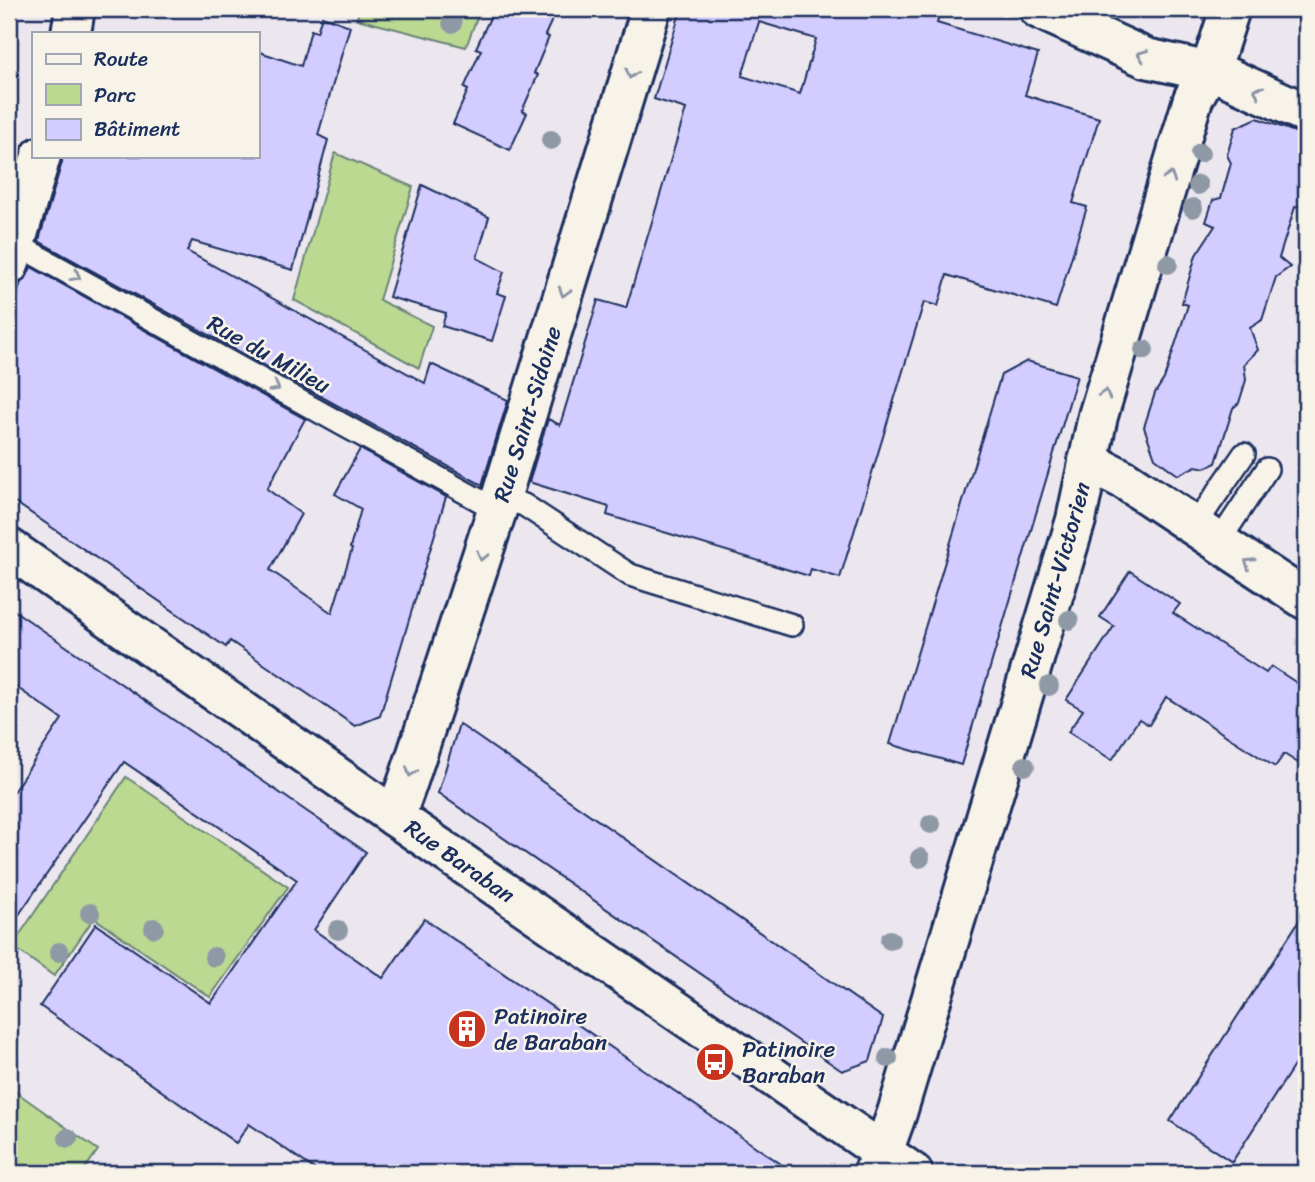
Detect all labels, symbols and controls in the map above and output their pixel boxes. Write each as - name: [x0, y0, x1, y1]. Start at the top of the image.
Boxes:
- legend: [32, 32, 259, 158]
- text: Route: [94, 40, 148, 78]
- one-way arrow: [1137, 50, 1149, 64]
- one-way arrow: [624, 68, 639, 80]
- text: Parc: [94, 76, 136, 114]
- one-way arrow: [1253, 85, 1265, 99]
- text: Bâtiment: [94, 110, 180, 148]
- one-way arrow: [1162, 171, 1176, 183]
- one-way arrow: [68, 268, 81, 281]
- one-way arrow: [558, 285, 573, 297]
- street label: Rue du Milieu: [199, 304, 339, 406]
- street label: Rue Saint-Sidoine: [481, 321, 574, 507]
- one-way arrow: [267, 378, 280, 392]
- one-way arrow: [1096, 389, 1111, 401]
- street label: Rue Saint-Victorien: [1008, 477, 1103, 683]
- one-way arrow: [476, 549, 490, 561]
- one-way arrow: [1244, 558, 1257, 571]
- one-way arrow: [405, 765, 419, 777]
- street label: Rue Baraban: [396, 808, 524, 915]
- place label: Patinoire de Baraban: [494, 996, 607, 1063]
- building icon: Patinoire de Baraban: [446, 1008, 488, 1050]
- place label: Patinoire Baraban: [742, 1029, 835, 1096]
- bus stop icon: Patinoire Baraban: [694, 1041, 736, 1083]

